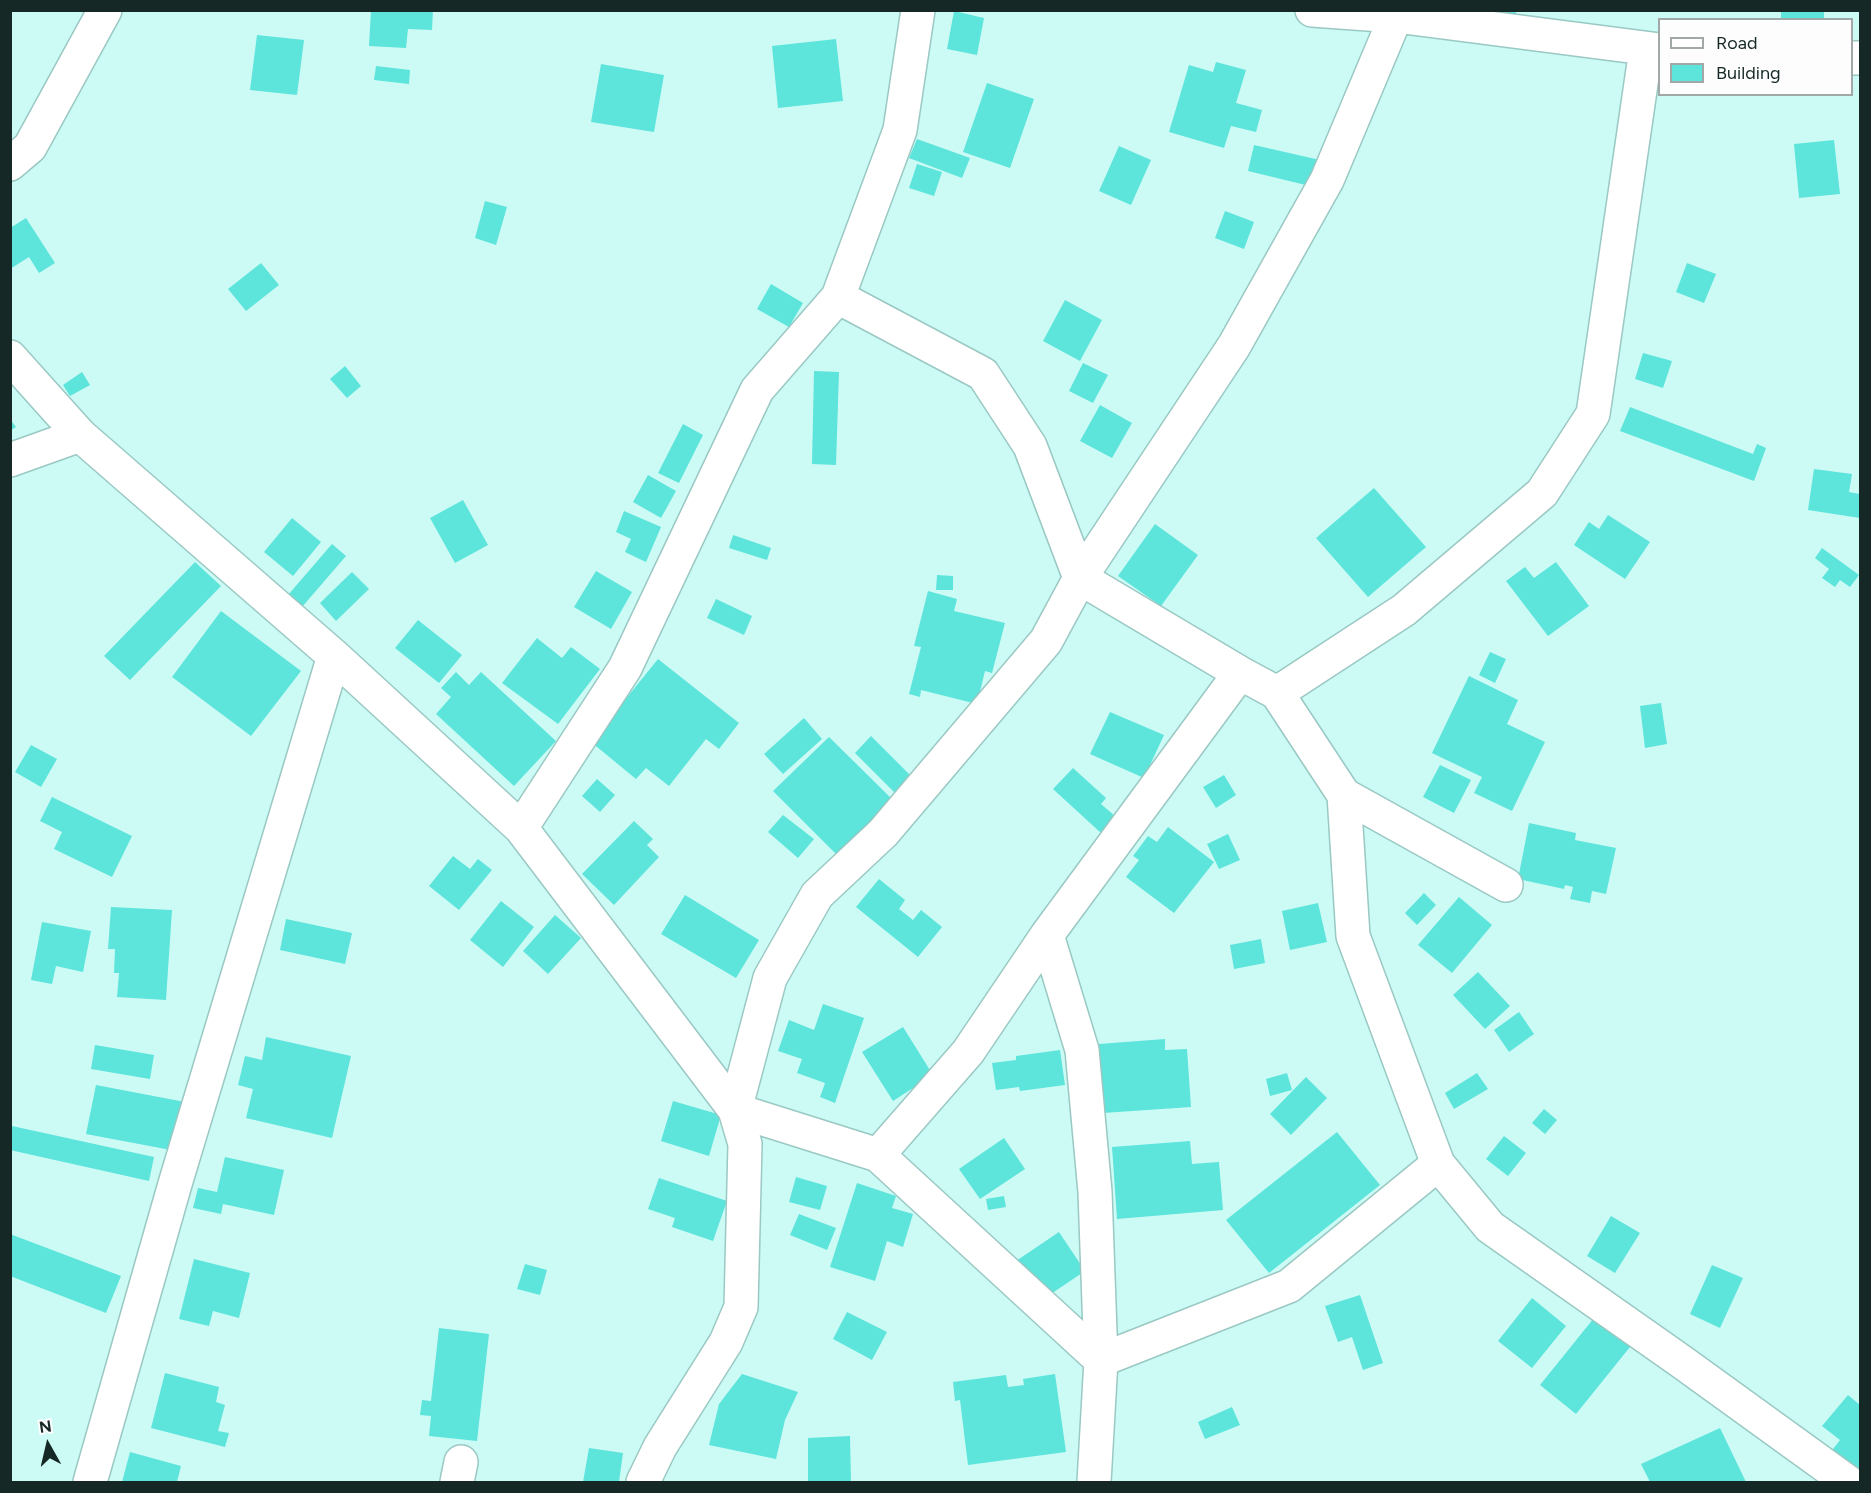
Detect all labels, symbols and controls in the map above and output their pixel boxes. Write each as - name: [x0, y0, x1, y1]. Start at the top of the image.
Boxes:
- legend: [1658, 18, 1853, 96]
- text: Road: [1716, 32, 1757, 54]
- text: Building: [1716, 62, 1781, 84]
- north arrow: [18, 1415, 78, 1475]
- text: N: [38, 1416, 53, 1437]

